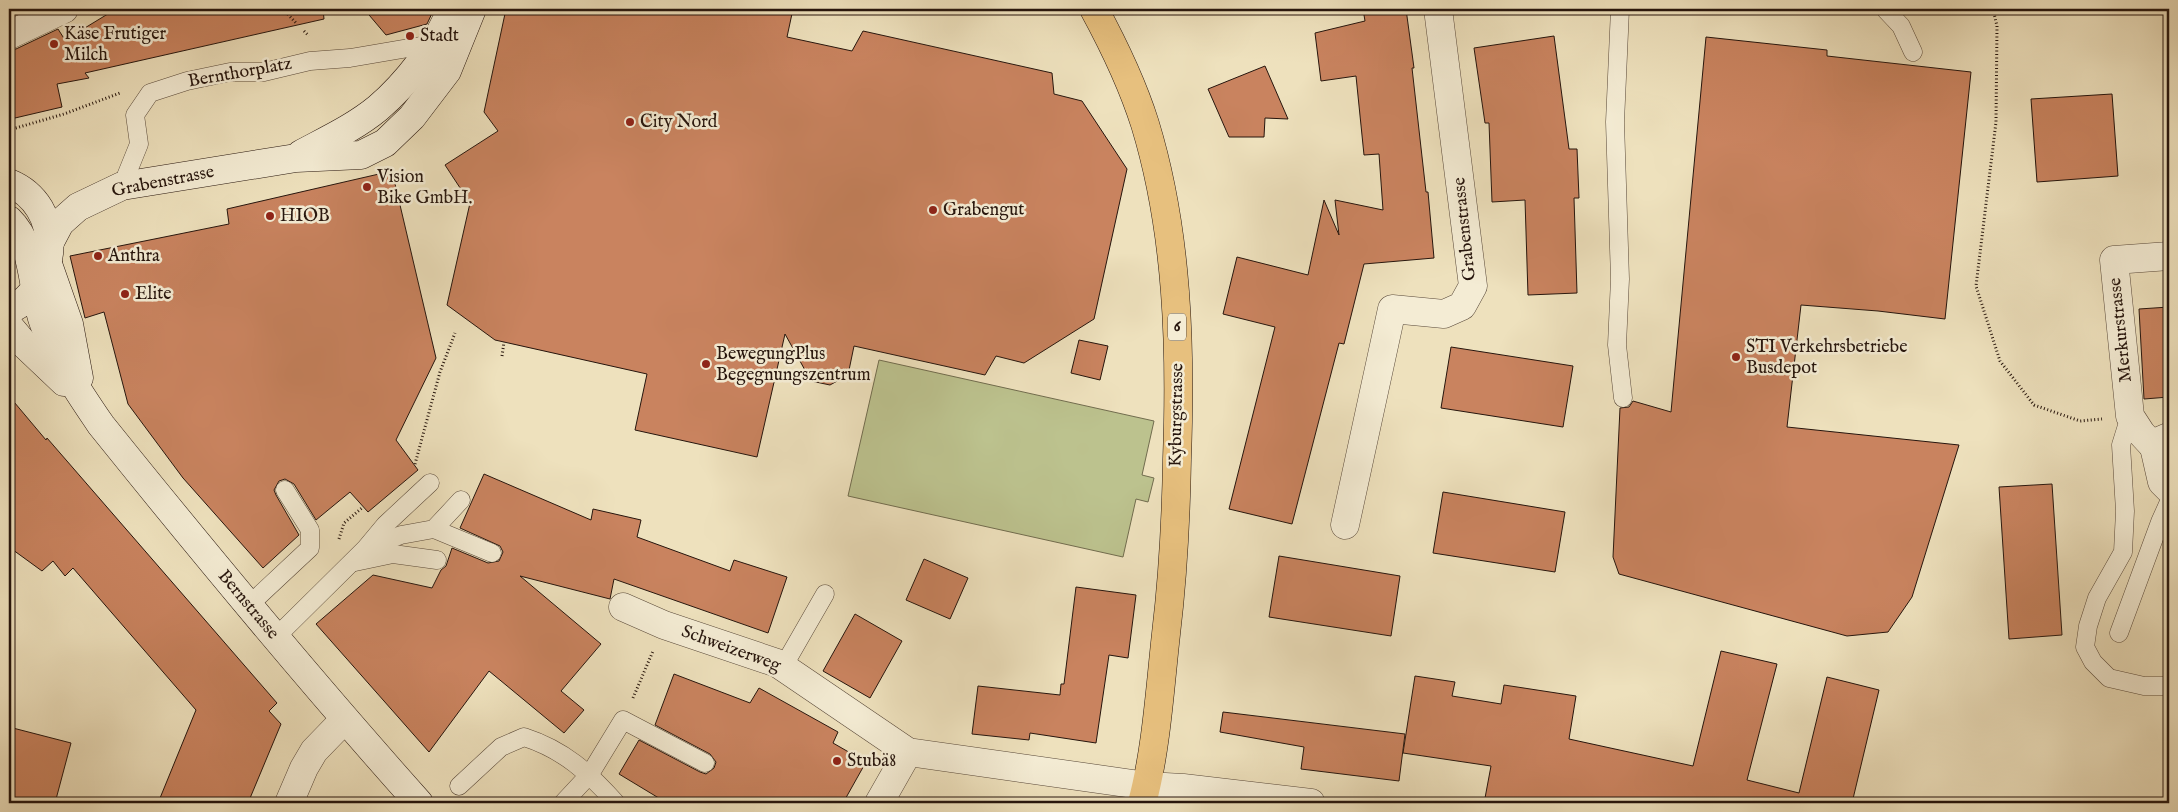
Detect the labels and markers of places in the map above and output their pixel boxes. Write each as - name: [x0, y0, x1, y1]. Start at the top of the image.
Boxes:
- place label: Käse Frutiger Milch: [64, 23, 166, 67]
- place label: Stadt: [420, 25, 459, 48]
- marker: Stadt: [404, 30, 416, 42]
- marker: Käse Frutiger Milch: [48, 38, 60, 50]
- place label: City Nord: [640, 111, 718, 134]
- marker: City Nord: [624, 116, 636, 128]
- place label: Vision Bike GmbH.: [376, 166, 472, 210]
- marker: Vision Bike GmbH.: [361, 181, 373, 193]
- place label: Grabengut: [943, 199, 1024, 222]
- marker: Grabengut: [927, 204, 939, 216]
- place label: HIOB: [280, 205, 330, 228]
- marker: HIOB: [264, 210, 276, 222]
- place label: Anthra: [107, 245, 160, 268]
- marker: Anthra: [92, 250, 104, 262]
- place label: Elite: [135, 283, 172, 306]
- marker: Elite: [119, 288, 131, 300]
- place label: STI Verkehrsbetriebe Busdepot: [1746, 336, 1908, 380]
- place label: BewegungPlus Begegnungszentrum: [716, 343, 871, 387]
- marker: STI Verkehrsbetriebe Busdepot: [1730, 351, 1742, 363]
- marker: BewegungPlus Begegnungszentrum: [700, 358, 712, 370]
- place label: Stubä8: [847, 750, 896, 773]
- marker: Stubä8: [831, 755, 843, 767]

